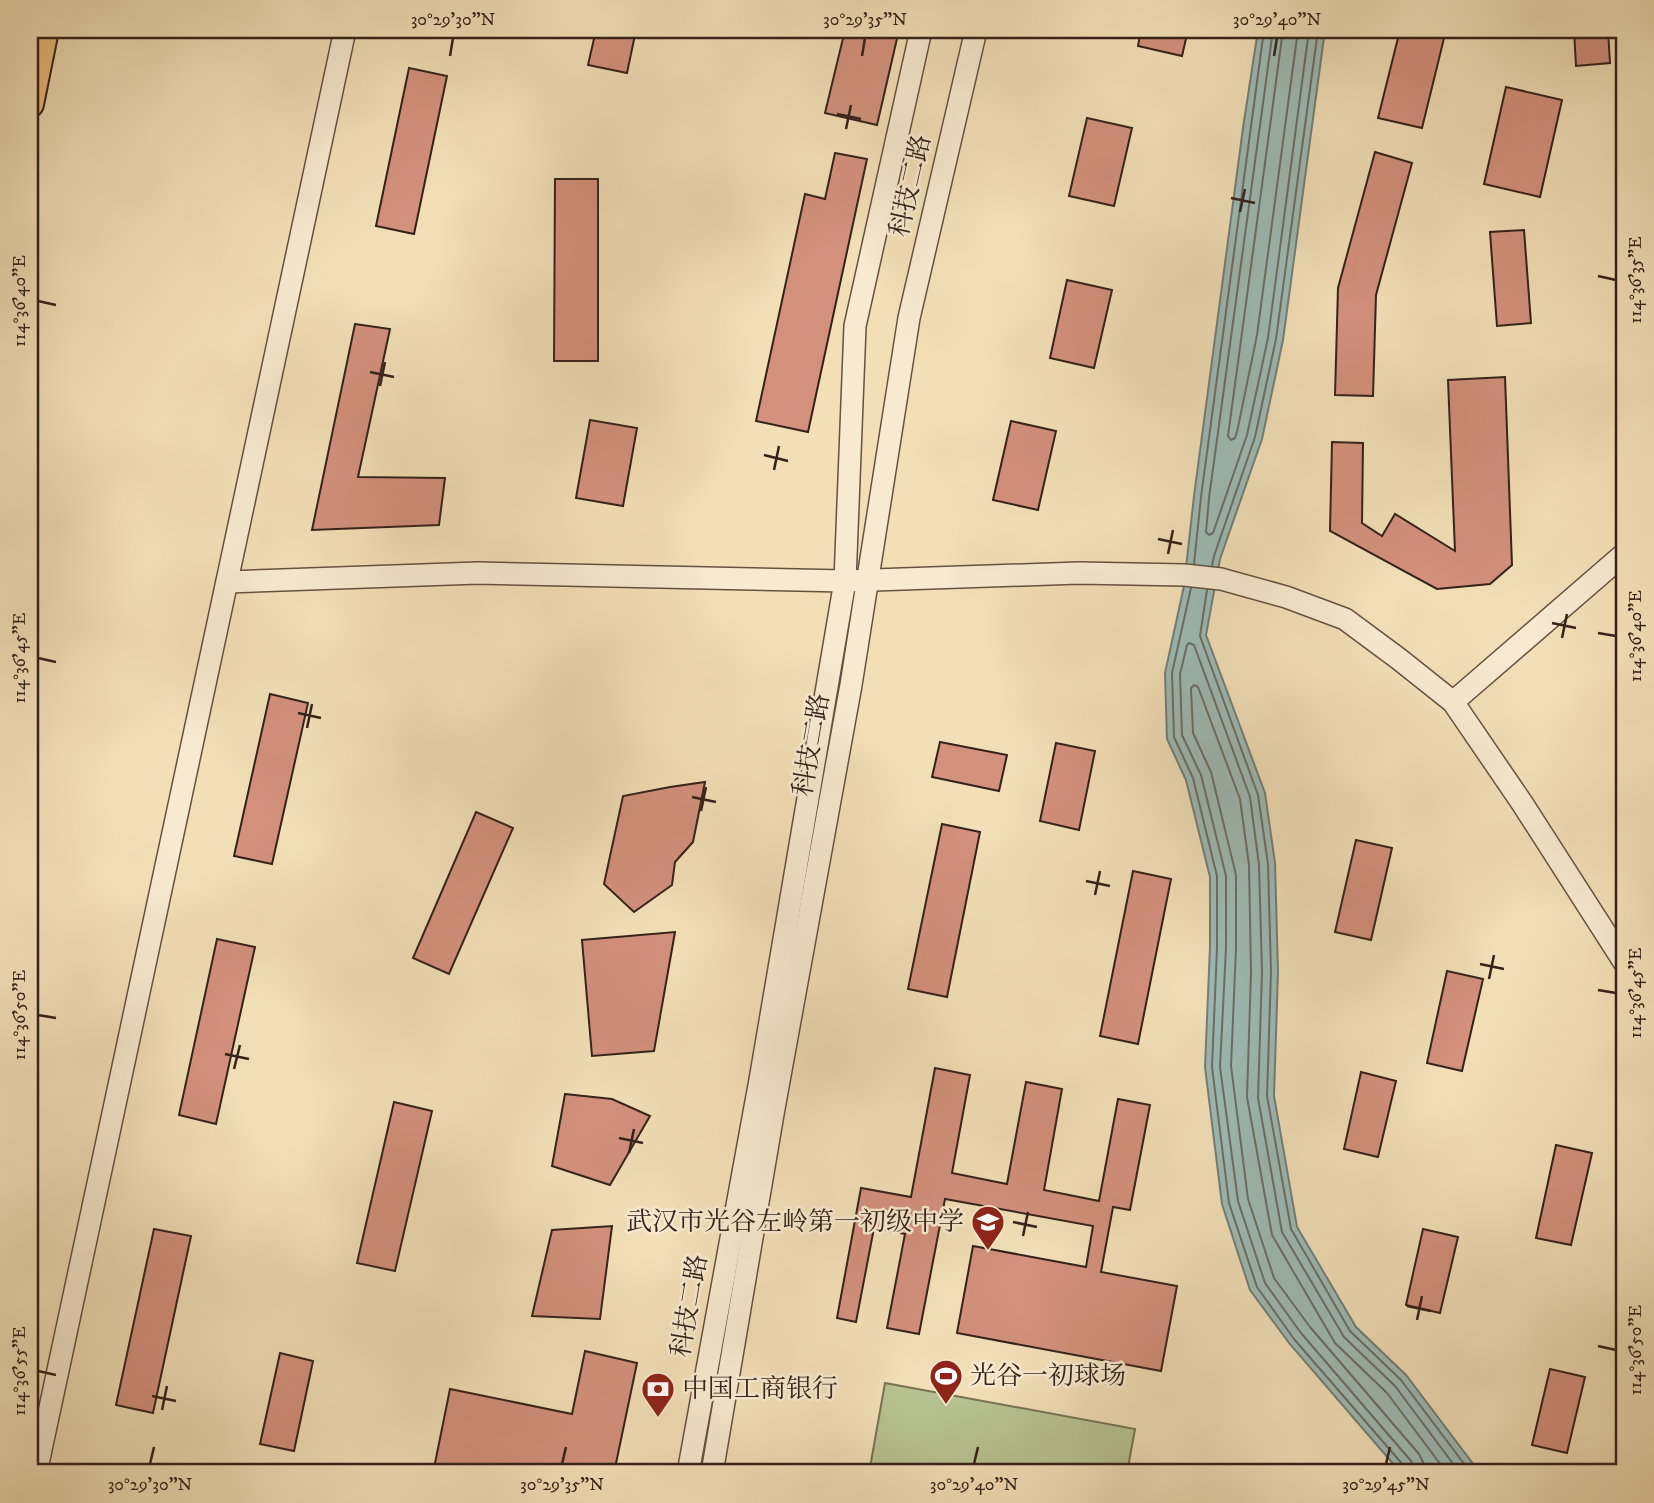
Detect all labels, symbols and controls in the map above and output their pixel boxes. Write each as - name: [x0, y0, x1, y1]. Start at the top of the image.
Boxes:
- text: 30°29'30"N: [411, 9, 496, 31]
- text: 30°29'35"N: [823, 9, 907, 31]
- text: 30°29'40"N: [1233, 9, 1321, 31]
- street label: 科技二路: [883, 132, 939, 240]
- text: 114°36'35"E: [1625, 236, 1647, 324]
- text: 114°36'40"E: [9, 255, 31, 347]
- text: 114°36'40"E: [1625, 590, 1647, 682]
- text: 114°36'45"E: [9, 612, 31, 703]
- street label: 科技二路: [787, 691, 837, 799]
- text: 114°36'45"E: [1625, 947, 1647, 1038]
- text: 114°36'50"E: [9, 970, 31, 1060]
- school or university icon: 武汉市光谷左岭第一初级中学: [969, 1203, 1007, 1252]
- place label: 武汉市光谷左岭第一初级中学: [626, 1206, 964, 1239]
- street label: 科技二路: [665, 1252, 715, 1360]
- text: 114°36'50"E: [1625, 1305, 1647, 1395]
- text: 114°36'55"E: [9, 1326, 31, 1416]
- sports icon: 光谷一初球场: [927, 1357, 965, 1406]
- place label: 光谷一初球场: [970, 1360, 1126, 1393]
- bank icon: 中国工商银行: [639, 1370, 677, 1419]
- place label: 中国工商银行: [682, 1373, 838, 1406]
- text: 30°29'30"N: [108, 1474, 193, 1496]
- text: 30°29'35"N: [520, 1474, 604, 1496]
- text: 30°29'40"N: [930, 1474, 1018, 1496]
- text: 30°29'45"N: [1342, 1474, 1430, 1496]

